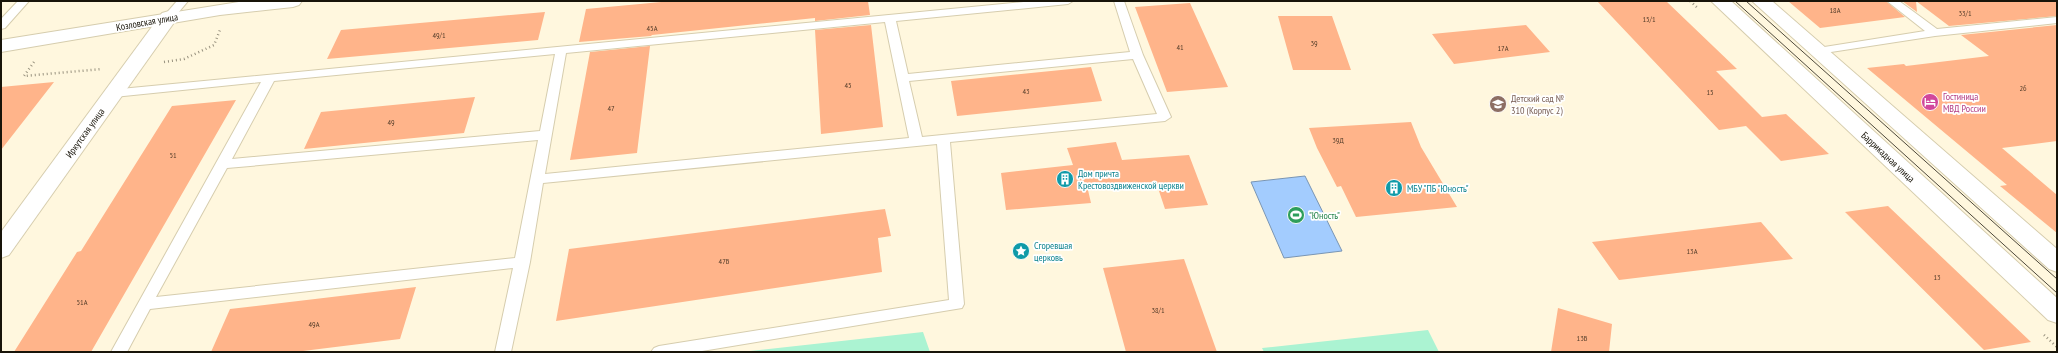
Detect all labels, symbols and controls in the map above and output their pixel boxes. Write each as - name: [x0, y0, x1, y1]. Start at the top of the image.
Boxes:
- house number: 18А: [1830, 5, 1841, 15]
- house number: 33/1: [1958, 8, 1972, 18]
- street label: Козловская улица: [115, 10, 179, 34]
- house number: 15/1: [1642, 14, 1656, 24]
- house number: 45А: [647, 23, 658, 33]
- house number: 49/1: [432, 30, 446, 40]
- house number: 39: [1310, 38, 1318, 48]
- house number: 41: [1176, 42, 1184, 52]
- house number: 17А: [1498, 43, 1509, 53]
- house number: 45: [844, 80, 852, 90]
- house number: 26: [2019, 83, 2027, 93]
- house number: 43: [1022, 86, 1030, 96]
- house number: 15: [1706, 87, 1714, 97]
- place label: Гостиница МВД России: [1943, 90, 1986, 115]
- place label: Детский сад № 310 (Корпус 2): [1511, 92, 1564, 117]
- hotel icon: Гостиница МВД России: [1920, 92, 1940, 112]
- school or university icon: Детский сад № 310 (Корпус 2): [1488, 94, 1508, 114]
- house number: 47: [607, 103, 615, 113]
- street label: Иркутская улица: [63, 106, 107, 160]
- house number: 49: [387, 117, 395, 127]
- street label: Баррикадная улица: [1858, 129, 1918, 185]
- house number: 39Д: [1332, 135, 1344, 145]
- house number: 51: [169, 150, 177, 160]
- place label: Дом причта Крестовоздвиженской церкви: [1078, 167, 1184, 192]
- building icon: Дом причта Крестовоздвиженской церкви: [1055, 169, 1075, 189]
- building icon: МБУ "ПБ "Юность": [1384, 178, 1404, 198]
- place label: МБУ "ПБ "Юность": [1407, 182, 1469, 195]
- sports icon: "Юность": [1286, 205, 1306, 225]
- place label: "Юность": [1309, 209, 1340, 222]
- place label: Сгоревшая церковь: [1034, 239, 1072, 264]
- place icon: Сгоревшая церковь: [1011, 241, 1031, 261]
- house number: 13А: [1687, 246, 1698, 256]
- house number: 47Б: [719, 256, 730, 266]
- house number: 13: [1933, 272, 1941, 282]
- house number: 51А: [77, 297, 88, 307]
- house number: 38/1: [1151, 305, 1165, 315]
- house number: 49А: [309, 319, 320, 329]
- house number: 13Б: [1577, 333, 1588, 343]

